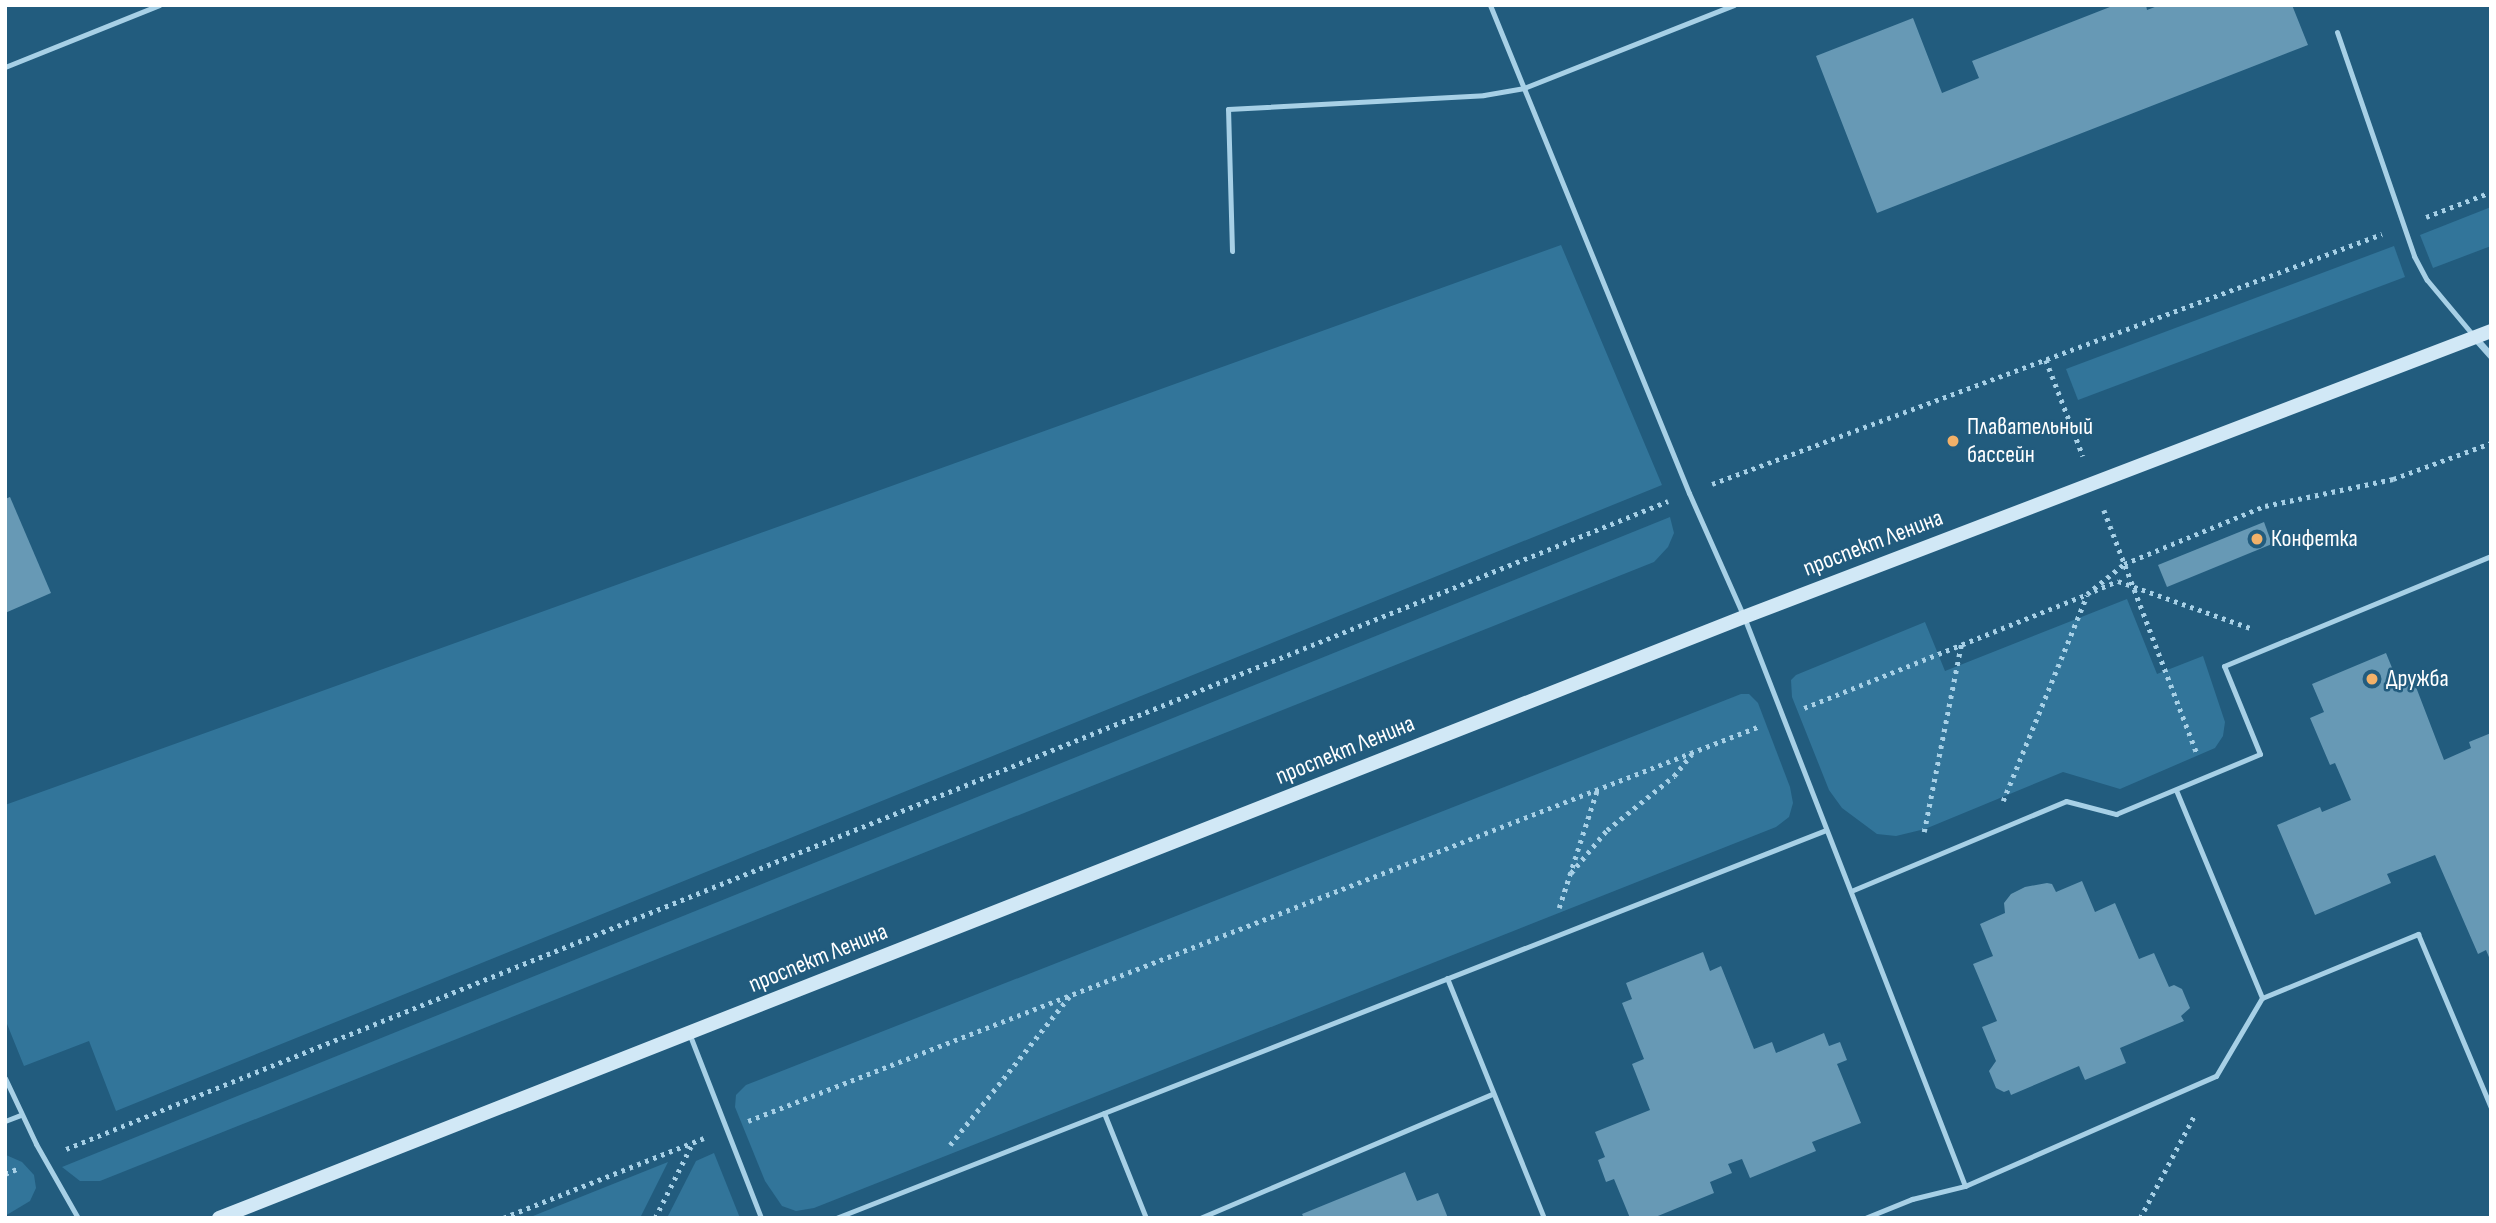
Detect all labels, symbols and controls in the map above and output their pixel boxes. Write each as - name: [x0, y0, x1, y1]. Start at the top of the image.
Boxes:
- place label: Плавательный бассейн: [1967, 413, 2093, 469]
- marker: Плавательный бассейн: [1945, 433, 1961, 449]
- street label: проспект Ленина: [1799, 503, 1947, 583]
- place label: Конфетка: [2271, 525, 2358, 553]
- marker: Конфетка: [2249, 531, 2265, 547]
- place label: Дружба: [2386, 665, 2449, 693]
- marker: Дружба: [2364, 671, 2380, 687]
- street label: проспект Ленина: [1271, 709, 1419, 791]
- street label: проспект Ленина: [744, 917, 892, 999]

